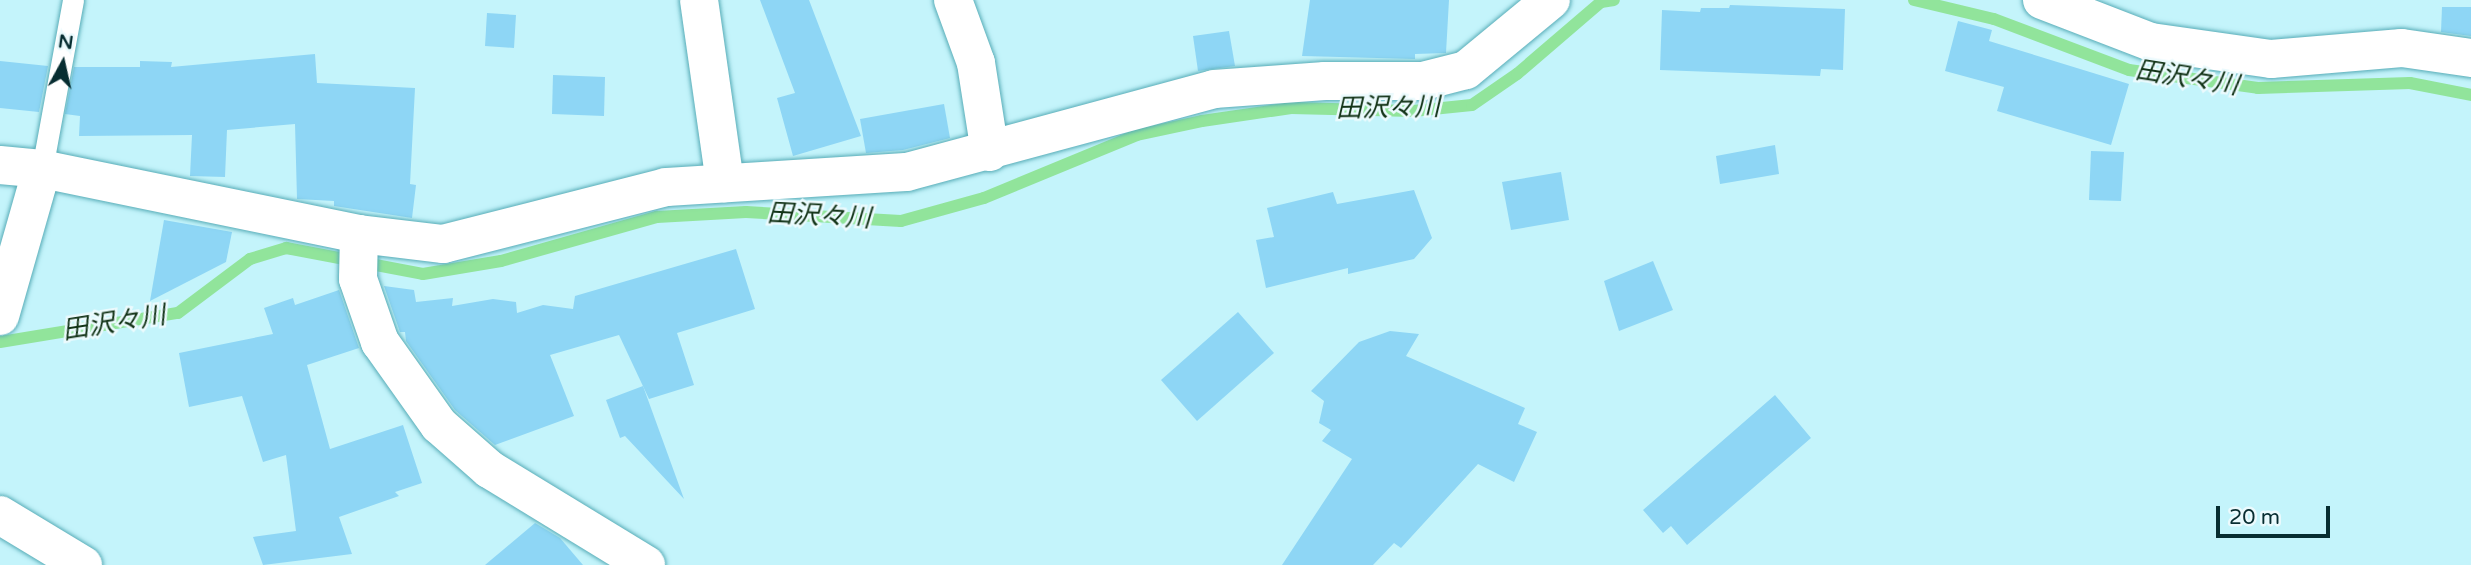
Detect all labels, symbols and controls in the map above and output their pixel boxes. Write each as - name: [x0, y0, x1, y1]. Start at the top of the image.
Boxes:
- north arrow: [28, 28, 98, 98]
- text: N: [57, 30, 75, 54]
- water label: 田沢々川: [2133, 54, 2241, 102]
- water label: 田沢々川: [1336, 91, 1440, 125]
- water label: 田沢々川: [766, 198, 872, 234]
- water label: 田沢々川: [60, 299, 168, 347]
- scale bar: [2219, 491, 2333, 536]
- text: 20 m: [2229, 505, 2280, 530]

